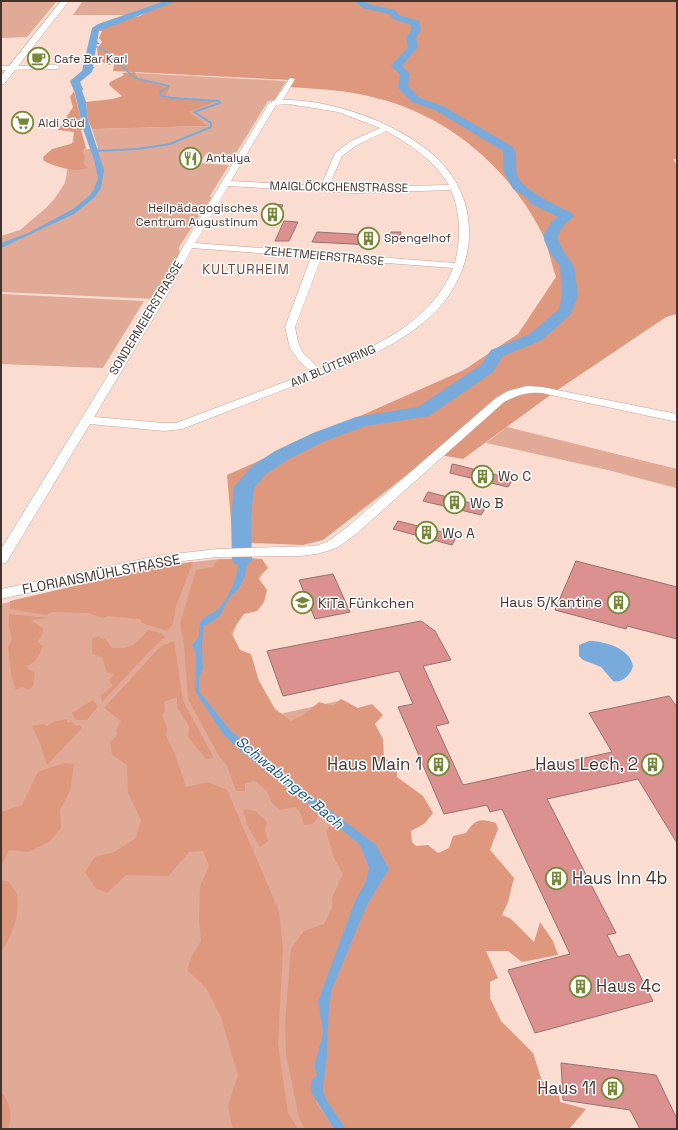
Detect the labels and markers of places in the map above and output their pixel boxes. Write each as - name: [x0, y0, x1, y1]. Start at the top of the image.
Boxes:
- cafe icon: Cafe Bar Karl: [25, 46, 51, 72]
- place label: Cafe Bar Karl: [54, 51, 128, 67]
- supermarket icon: Aldi Süd: [9, 110, 35, 136]
- place label: Aldi Süd: [38, 115, 85, 131]
- restaurant icon: Antalya: [178, 145, 204, 171]
- place label: Antalya: [206, 150, 250, 166]
- place label: Heilpädagogisches Centrum Augustinum: [136, 200, 258, 230]
- building icon: Heilpädagogisches Centrum Augustinum: [260, 202, 286, 228]
- building icon: Spengelhof: [356, 225, 382, 251]
- place label: Spengelhof: [384, 230, 451, 246]
- building icon: Wo C: [470, 463, 496, 489]
- place label: Wo C: [498, 467, 531, 485]
- building icon: Wo B: [442, 490, 468, 516]
- place label: Wo B: [470, 494, 504, 512]
- building icon: Wo A: [413, 520, 439, 546]
- place label: Wo A: [442, 524, 475, 542]
- building icon: Haus 5/Kantine: [605, 589, 631, 615]
- school or university icon: KiTa Fünkchen: [290, 590, 316, 616]
- place label: Haus 5/Kantine: [500, 593, 602, 611]
- place label: KiTa Fünkchen: [318, 594, 414, 612]
- building icon: Haus Main 1: [425, 751, 451, 777]
- building icon: Haus Lech, 2: [640, 751, 666, 777]
- place label: Haus Main 1: [327, 753, 422, 775]
- place label: Haus Lech, 2: [535, 753, 638, 775]
- building icon: Haus Inn 4b: [544, 865, 570, 891]
- place label: Haus Inn 4b: [572, 867, 667, 889]
- building icon: Haus 4c: [567, 973, 593, 999]
- place label: Haus 4c: [596, 975, 661, 997]
- building icon: Haus 11: [599, 1075, 625, 1101]
- place label: Haus 11: [537, 1077, 596, 1099]

